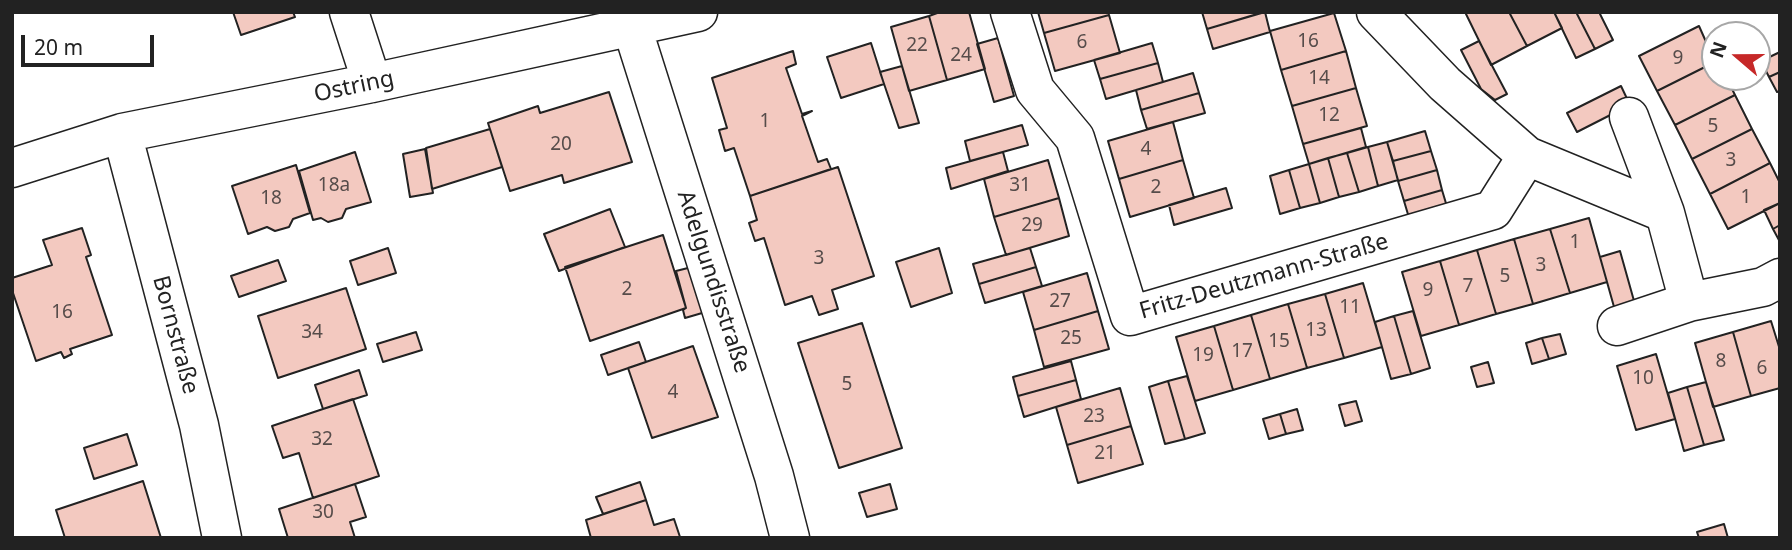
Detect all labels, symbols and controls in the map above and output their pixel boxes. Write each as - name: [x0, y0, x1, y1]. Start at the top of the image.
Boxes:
- scale bar: [24, 21, 158, 65]
- north arrow: [1701, 21, 1771, 91]
- house number: 16: [1297, 31, 1319, 53]
- house number: 6: [1077, 32, 1087, 54]
- text: 20 m: [34, 33, 83, 61]
- house number: 22: [906, 35, 928, 57]
- text: N: [1703, 38, 1733, 61]
- house number: 24: [950, 45, 972, 67]
- house number: 9: [1673, 48, 1683, 70]
- street label: Ostring: [311, 65, 397, 109]
- house number: 14: [1308, 68, 1330, 90]
- house number: 12: [1318, 105, 1340, 127]
- house number: 1: [760, 111, 770, 133]
- house number: 5: [1708, 116, 1718, 138]
- house number: 20: [550, 134, 572, 156]
- house number: 4: [1141, 139, 1151, 161]
- house number: 3: [1726, 150, 1736, 172]
- house number: 18a: [318, 175, 350, 197]
- house number: 31: [1009, 175, 1031, 197]
- house number: 2: [1151, 177, 1161, 199]
- street label: Adelgundisstraße: [670, 187, 756, 377]
- house number: 1: [1741, 187, 1751, 209]
- house number: 18: [260, 188, 282, 210]
- house number: 29: [1021, 215, 1043, 237]
- street label: Fritz-Deutzmann-Straße: [1136, 228, 1392, 326]
- house number: 1: [1570, 232, 1580, 254]
- house number: 3: [814, 248, 824, 270]
- house number: 3: [1536, 255, 1546, 277]
- house number: 5: [1500, 266, 1510, 288]
- street label: Bornstraße: [146, 273, 204, 397]
- house number: 7: [1463, 276, 1473, 298]
- house number: 2: [622, 279, 632, 301]
- house number: 9: [1423, 280, 1433, 302]
- house number: 27: [1049, 291, 1071, 313]
- house number: 11: [1339, 297, 1361, 319]
- house number: 16: [51, 302, 73, 324]
- house number: 13: [1305, 320, 1327, 342]
- house number: 34: [301, 322, 323, 344]
- house number: 25: [1060, 328, 1082, 350]
- house number: 15: [1268, 331, 1290, 353]
- house number: 17: [1231, 341, 1253, 363]
- house number: 19: [1192, 345, 1214, 367]
- house number: 8: [1716, 351, 1726, 373]
- house number: 6: [1757, 358, 1767, 380]
- house number: 10: [1632, 368, 1654, 390]
- house number: 5: [842, 374, 852, 396]
- house number: 4: [668, 382, 678, 404]
- house number: 23: [1083, 406, 1105, 428]
- house number: 32: [311, 429, 333, 451]
- house number: 21: [1094, 443, 1116, 465]
- house number: 30: [312, 502, 334, 524]

